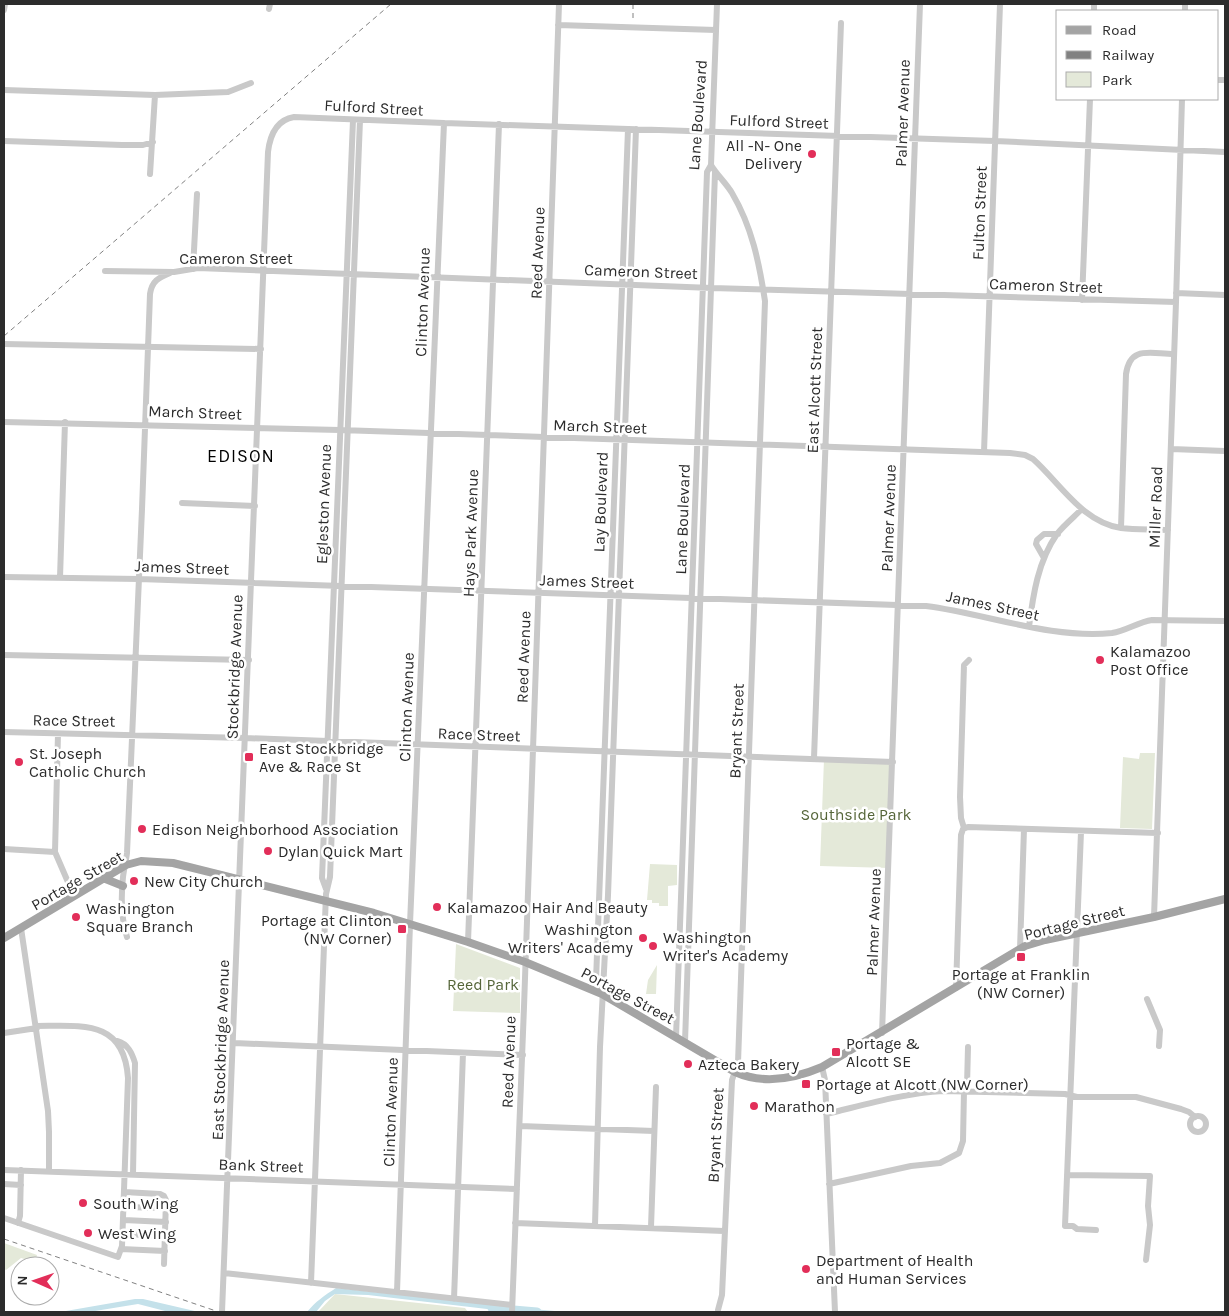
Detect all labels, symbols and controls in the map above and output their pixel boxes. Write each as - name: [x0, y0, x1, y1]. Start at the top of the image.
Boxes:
- legend: [1056, 10, 1219, 100]
- text: Road: [1102, 21, 1137, 39]
- text: Railway: [1102, 46, 1154, 64]
- street label: Lane Boulevard: [684, 59, 711, 171]
- street label: Palmer Avenue: [891, 59, 914, 167]
- text: Park: [1102, 71, 1132, 89]
- street label: Fulford Street: [324, 95, 424, 120]
- street label: Fulford Street: [729, 110, 829, 133]
- place label: All -N- One Delivery: [726, 136, 803, 173]
- marker: All -N- One Delivery: [806, 148, 818, 160]
- street label: Fulton Street: [968, 166, 991, 260]
- street label: Reed Avenue: [526, 207, 549, 299]
- street label: Clinton Avenue: [411, 247, 434, 357]
- street label: Cameron Street: [179, 249, 293, 268]
- street label: Cameron Street: [584, 260, 698, 283]
- street label: Cameron Street: [989, 274, 1103, 297]
- street label: East Alcott Street: [803, 326, 826, 454]
- street label: March Street: [148, 401, 242, 424]
- street label: March Street: [553, 415, 647, 438]
- street label: Egleston Avenue: [312, 444, 335, 564]
- district label: EDISON: [207, 445, 275, 467]
- street label: Lay Boulevard: [589, 451, 612, 553]
- street label: Lane Boulevard: [671, 463, 694, 575]
- street label: Palmer Avenue: [877, 464, 900, 572]
- street label: Miller Road: [1145, 466, 1166, 548]
- street label: Hays Park Avenue: [459, 469, 482, 597]
- street label: James Street: [134, 556, 230, 579]
- street label: James Street: [539, 570, 635, 593]
- street label: James Street: [945, 586, 1041, 625]
- street label: Stockbridge Avenue: [222, 594, 247, 740]
- street label: Reed Avenue: [512, 611, 535, 703]
- place label: Kalamazoo Post Office: [1110, 642, 1191, 679]
- street label: Clinton Avenue: [395, 652, 418, 762]
- marker: Kalamazoo Post Office: [1094, 654, 1106, 666]
- street label: Bryant Street: [725, 683, 748, 779]
- street label: Race Street: [32, 710, 116, 731]
- street label: Race Street: [437, 724, 521, 745]
- place label: East Stockbridge Ave & Race St: [259, 739, 384, 776]
- place label: St. Joseph Catholic Church: [29, 744, 146, 781]
- marker: East Stockbridge Ave & Race St: [243, 751, 255, 763]
- marker: St. Joseph Catholic Church: [13, 756, 25, 768]
- park label: Southside Park: [801, 805, 911, 824]
- place label: Edison Neighborhood Association: [152, 820, 399, 839]
- marker: Edison Neighborhood Association: [136, 823, 148, 835]
- place label: Dylan Quick Mart: [278, 842, 403, 861]
- marker: Dylan Quick Mart: [262, 845, 274, 857]
- street label: Portage Street: [28, 846, 127, 914]
- street label: Palmer Avenue: [862, 868, 885, 976]
- place label: New City Church: [144, 872, 263, 891]
- marker: New City Church: [128, 875, 140, 887]
- place label: Kalamazoo Hair And Beauty: [447, 898, 648, 917]
- place label: Washington Square Branch: [86, 899, 193, 936]
- marker: Kalamazoo Hair And Beauty: [431, 901, 443, 913]
- street label: Portage Street: [1022, 901, 1126, 944]
- marker: Washington Square Branch: [70, 911, 82, 923]
- place label: Portage at Clinton (NW Corner): [261, 911, 392, 948]
- place label: Washington Writers' Academy: [508, 920, 634, 957]
- marker: Portage at Clinton (NW Corner): [396, 923, 408, 935]
- place label: Washington Writer's Academy: [663, 928, 789, 965]
- marker: Washington Writers' Academy: [637, 932, 649, 944]
- marker: Washington Writer's Academy: [647, 940, 659, 952]
- marker: Portage at Franklin (NW Corner): [1015, 951, 1027, 963]
- street label: East Stockbridge Avenue: [208, 959, 233, 1141]
- street label: Portage Street: [578, 963, 678, 1028]
- place label: Portage at Franklin (NW Corner): [952, 965, 1090, 1002]
- park label: Reed Park: [447, 975, 519, 994]
- street label: Reed Avenue: [497, 1016, 520, 1108]
- place label: Portage & Alcott SE: [846, 1034, 920, 1071]
- marker: Portage & Alcott SE: [830, 1046, 842, 1058]
- place label: Azteca Bakery: [698, 1055, 800, 1074]
- street label: Clinton Avenue: [379, 1057, 402, 1167]
- marker: Azteca Bakery: [682, 1058, 694, 1070]
- place label: Portage at Alcott (NW Corner): [816, 1075, 1029, 1094]
- marker: Portage at Alcott (NW Corner): [800, 1078, 812, 1090]
- street label: Bryant Street: [704, 1087, 727, 1183]
- place label: Marathon: [764, 1097, 835, 1116]
- marker: Marathon: [748, 1100, 760, 1112]
- street label: Bank Street: [218, 1155, 304, 1176]
- place label: South Wing: [93, 1194, 178, 1213]
- marker: South Wing: [77, 1197, 89, 1209]
- place label: West Wing: [98, 1224, 176, 1243]
- marker: West Wing: [82, 1227, 94, 1239]
- place label: Department of Health and Human Services: [816, 1251, 973, 1288]
- north arrow: [10, 1256, 60, 1306]
- marker: Department of Health and Human Services: [800, 1263, 812, 1275]
- text: N: [14, 1275, 31, 1286]

